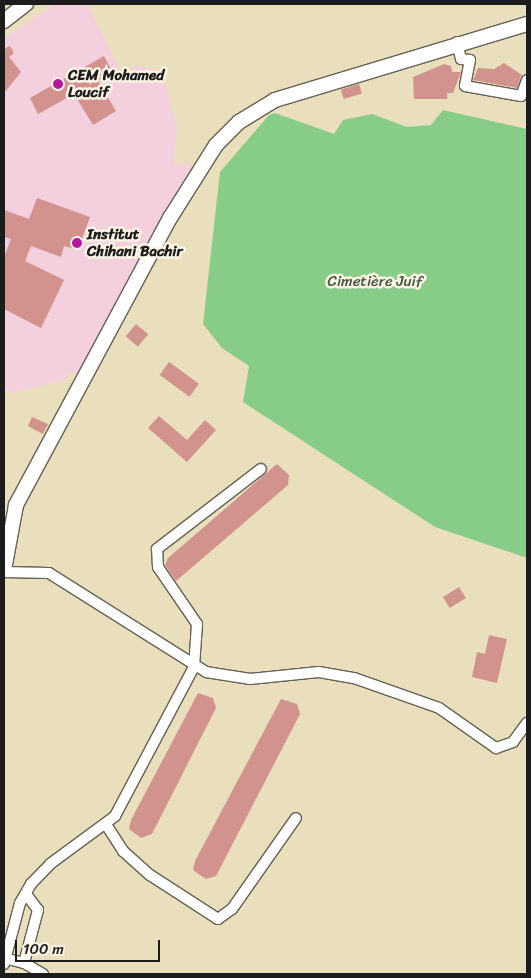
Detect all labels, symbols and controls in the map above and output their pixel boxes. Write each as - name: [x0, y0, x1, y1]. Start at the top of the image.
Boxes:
- place label: CEM Mohamed Loucif: [68, 66, 164, 101]
- marker: CEM Mohamed Loucif: [52, 78, 64, 90]
- place label: Institut Chihani Bachir: [87, 225, 183, 260]
- marker: Institut Chihani Bachir: [71, 237, 83, 249]
- park label: Cimetière Juif: [328, 273, 422, 291]
- scale bar: [18, 930, 162, 962]
- text: 100 m: [23, 936, 64, 962]

